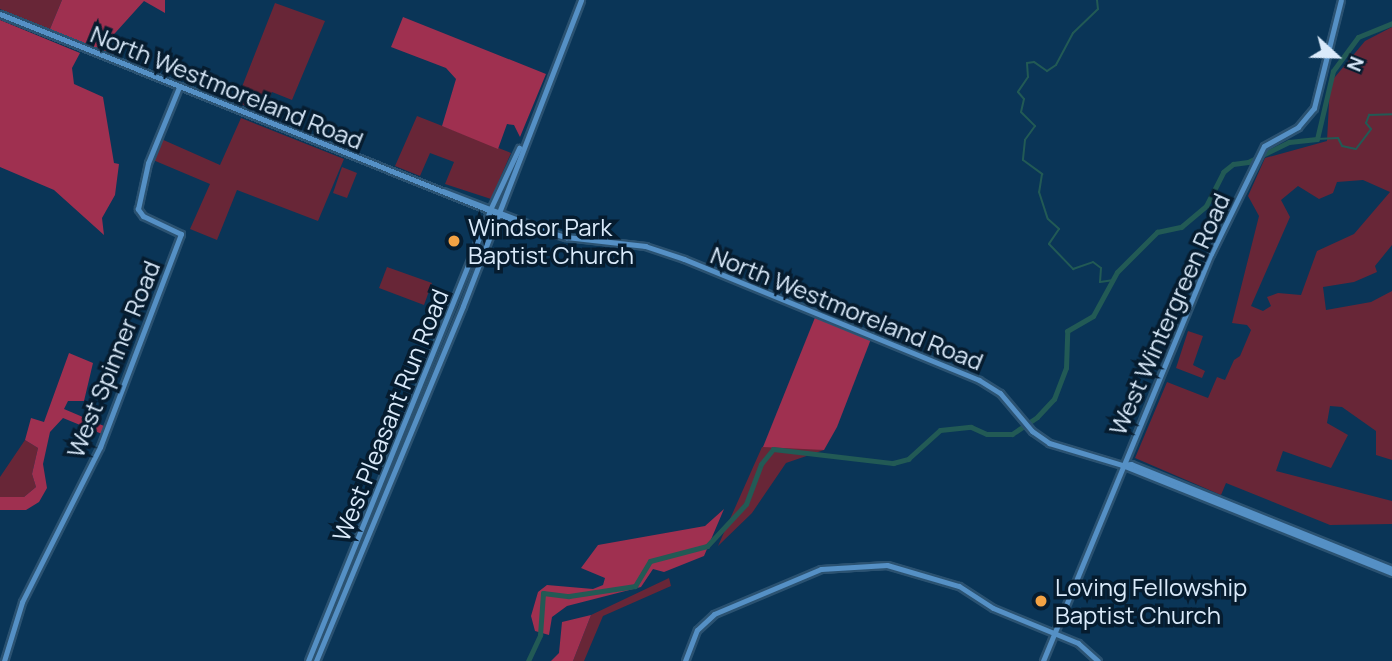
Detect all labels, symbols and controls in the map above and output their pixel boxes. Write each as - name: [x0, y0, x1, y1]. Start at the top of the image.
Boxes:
- street label: North Westmoreland Road: [87, 19, 367, 155]
- north arrow: [1301, 21, 1371, 91]
- text: N: [1341, 53, 1370, 75]
- street label: West Wintergreen Road: [1103, 189, 1235, 439]
- place label: Windsor Park Baptist Church: [468, 213, 634, 269]
- marker: Windsor Park Baptist Church: [446, 233, 462, 249]
- street label: North Westmoreland Road: [707, 240, 987, 376]
- street label: West Spinner Road: [60, 257, 166, 461]
- street label: West Pleasant Run Road: [326, 285, 454, 545]
- place label: Loving Fellowship Baptist Church: [1055, 573, 1247, 629]
- marker: Loving Fellowship Baptist Church: [1033, 593, 1049, 609]

